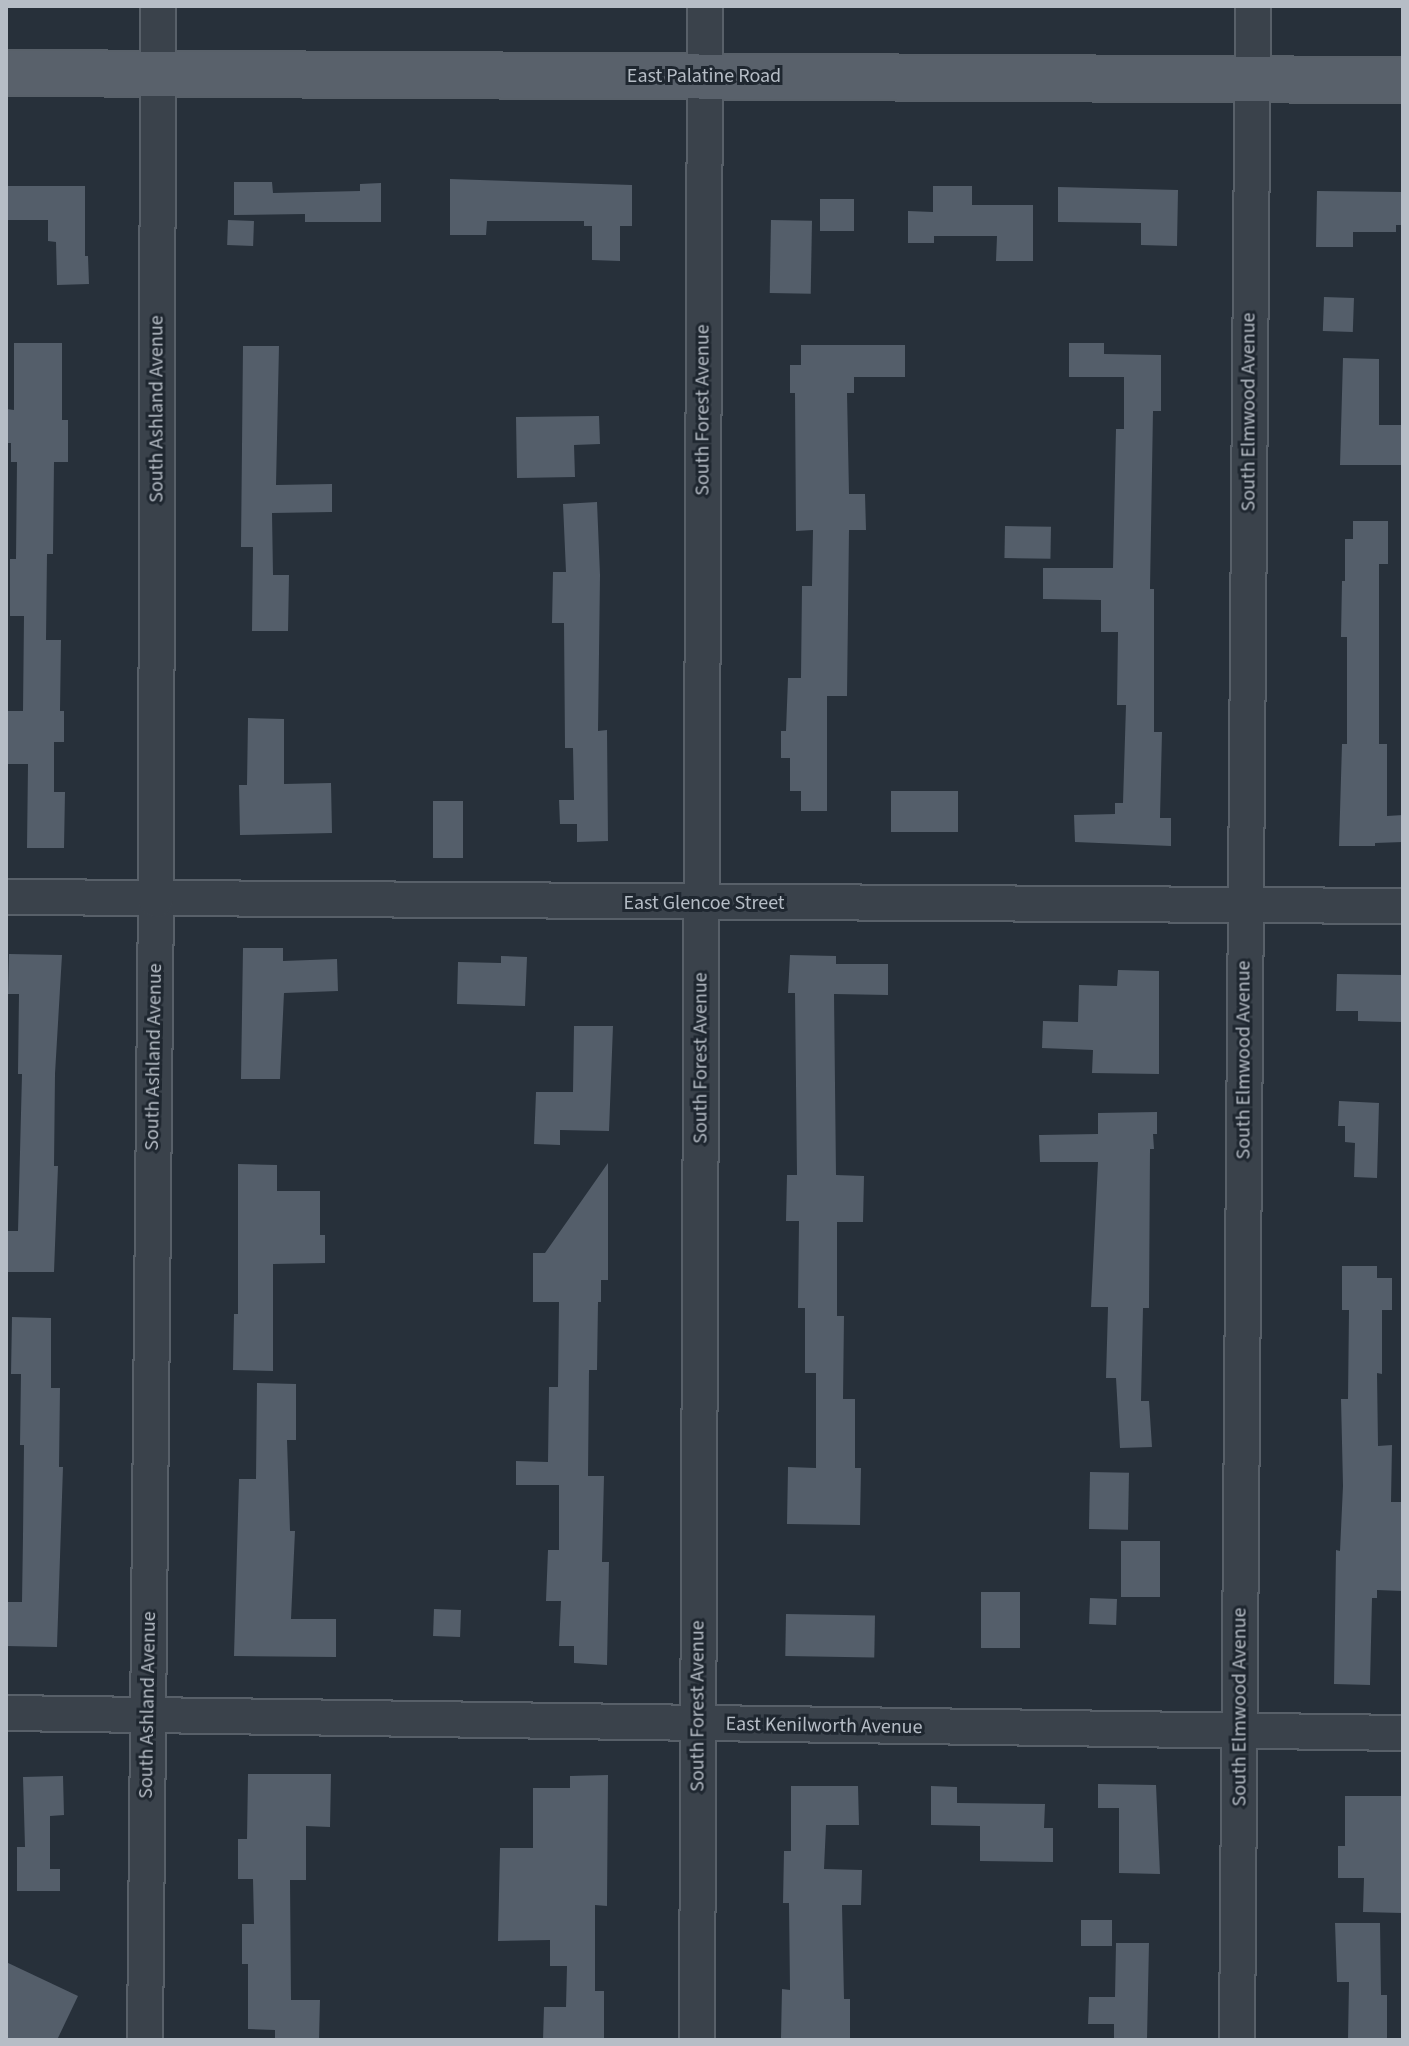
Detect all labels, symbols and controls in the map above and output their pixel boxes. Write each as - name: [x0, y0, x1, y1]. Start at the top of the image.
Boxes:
- street label: East Palatine Road: [627, 64, 781, 88]
- street label: South Elmwood Avenue: [1237, 313, 1261, 511]
- street label: South Ashland Avenue: [145, 315, 169, 503]
- street label: South Forest Avenue: [691, 324, 715, 496]
- street label: East Glencoe Street: [623, 891, 785, 915]
- street label: South Elmwood Avenue: [1232, 961, 1256, 1159]
- street label: South Ashland Avenue: [140, 963, 168, 1151]
- street label: South Forest Avenue: [689, 972, 713, 1144]
- street label: South Elmwood Avenue: [1228, 1608, 1252, 1806]
- street label: South Ashland Avenue: [134, 1611, 162, 1799]
- street label: South Forest Avenue: [686, 1620, 710, 1792]
- street label: East Kenilworth Avenue: [725, 1712, 923, 1740]

